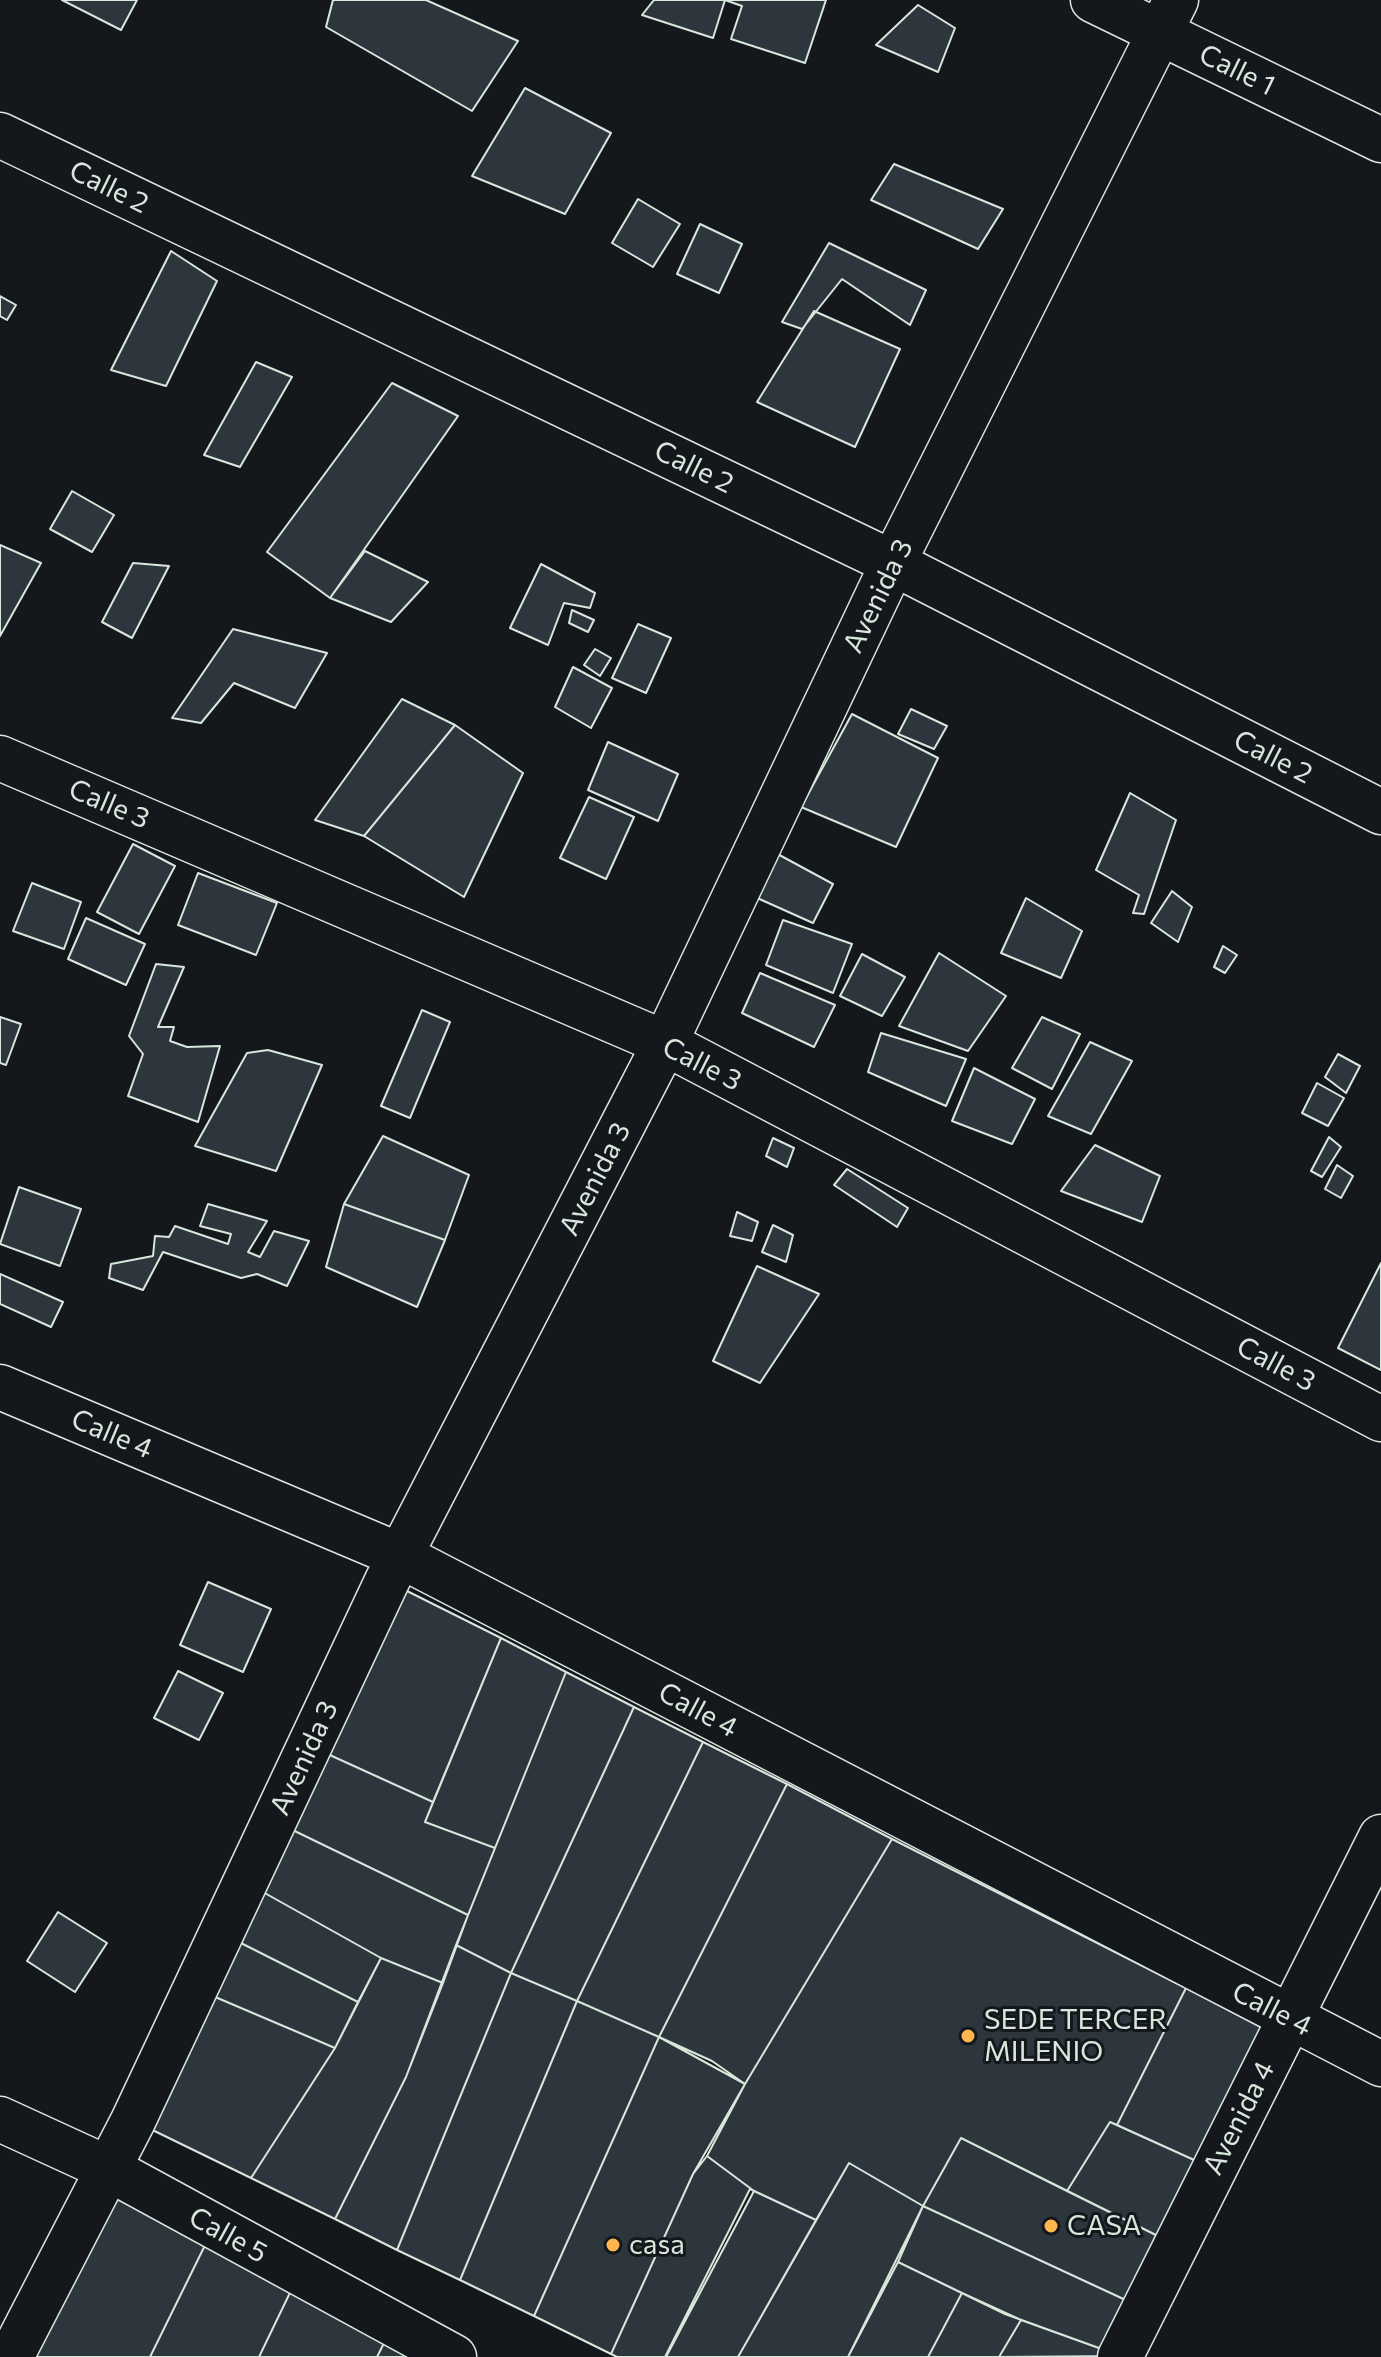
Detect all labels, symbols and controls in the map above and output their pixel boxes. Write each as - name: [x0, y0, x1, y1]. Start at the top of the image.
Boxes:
- street label: Calle 1: [1194, 37, 1280, 103]
- street label: Calle 2: [64, 154, 154, 220]
- street label: Calle 2: [649, 434, 739, 500]
- street label: Avenida 3: [836, 534, 920, 658]
- street label: Calle 2: [1228, 723, 1318, 791]
- street label: Calle 3: [64, 772, 154, 836]
- street label: Calle 3: [657, 1030, 747, 1098]
- street label: Avenida 3: [552, 1117, 638, 1241]
- street label: Calle 3: [1231, 1329, 1321, 1399]
- street label: Calle 4: [66, 1402, 158, 1466]
- street label: Calle 4: [653, 1675, 743, 1745]
- street label: Avenida 3: [263, 1695, 345, 1821]
- street label: Calle 4: [1227, 1975, 1317, 2043]
- place label: SEDE TERCER MILENIO: [984, 2003, 1167, 2069]
- marker: SEDE TERCER MILENIO: [959, 2027, 977, 2045]
- street label: Avenida 4: [1196, 2056, 1282, 2180]
- street label: Calle 5: [183, 2200, 273, 2270]
- place label: CASA: [1067, 2209, 1141, 2243]
- marker: CASA: [1042, 2217, 1060, 2235]
- place label: casa: [629, 2228, 685, 2262]
- marker: casa: [604, 2236, 622, 2254]

